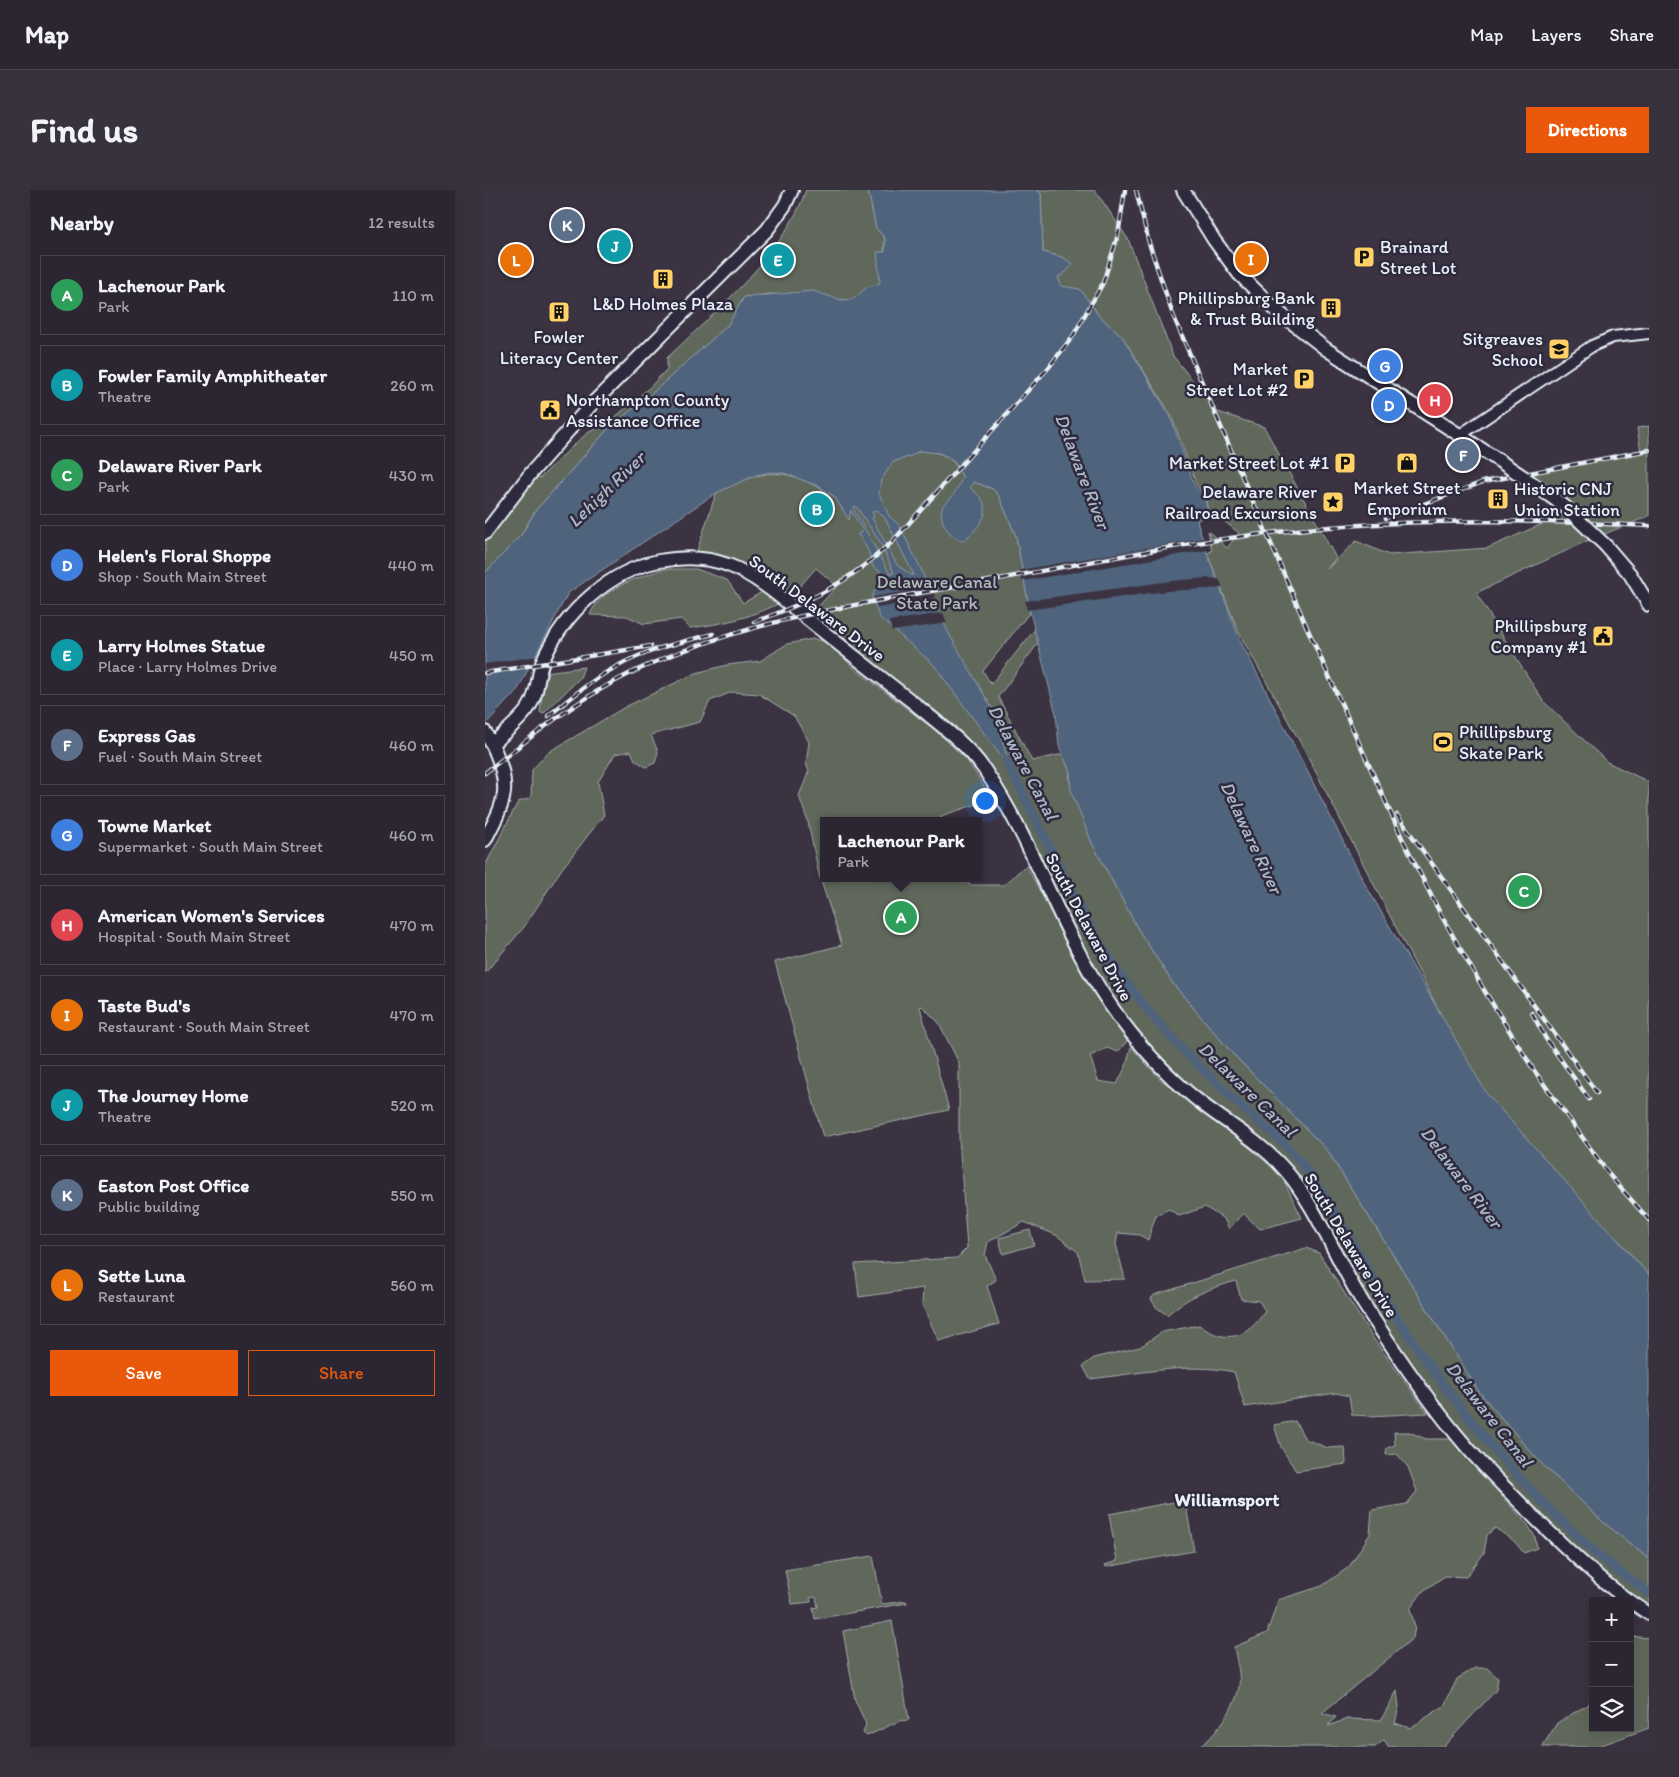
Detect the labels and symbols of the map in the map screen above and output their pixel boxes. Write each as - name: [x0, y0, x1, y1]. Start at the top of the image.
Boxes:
- pin: K: [551, 206, 583, 244]
- pin: J: [599, 227, 631, 265]
- place label: Brainard Street Lot: [1380, 236, 1457, 279]
- pin: I: [1235, 240, 1267, 278]
- pin: L: [500, 241, 532, 279]
- pin: E: [762, 241, 794, 279]
- parking icon: Brainard Street Lot: [1352, 245, 1376, 269]
- building icon: L&D Holmes Plaza: [651, 267, 675, 291]
- place label: Phillipsburg Bank & Trust Building: [1178, 287, 1316, 330]
- place label: L&D Holmes Plaza: [593, 293, 734, 315]
- building icon: Phillipsburg Bank & Trust Building: [1319, 296, 1343, 320]
- building icon: Fowler Literacy Center: [547, 300, 571, 324]
- place label: Fowler Literacy Center: [500, 326, 619, 369]
- place label: Sitgreaves School: [1462, 328, 1543, 371]
- school or university icon: Sitgreaves School: [1547, 337, 1571, 361]
- pin: G: [1369, 347, 1401, 385]
- place label: Market Street Lot #2: [1186, 358, 1289, 401]
- parking icon: Market Street Lot #2: [1292, 367, 1316, 391]
- pin: H: [1419, 381, 1451, 419]
- pin: D: [1373, 386, 1405, 424]
- place label: Northampton County Assistance Office: [566, 389, 730, 432]
- public building icon: Northampton County Assistance Office: [538, 398, 562, 422]
- water label: Delaware River: [1050, 410, 1116, 534]
- pin: F: [1447, 436, 1479, 474]
- water label: Lehigh River: [563, 445, 651, 532]
- parking icon: Market Street Lot #1: [1333, 451, 1357, 475]
- shop icon: Market Street Emporium: [1395, 451, 1419, 475]
- place label: Market Street Lot #1: [1169, 452, 1329, 474]
- place label: Market Street Emporium: [1354, 477, 1461, 520]
- place label: Historic CNJ Union Station: [1514, 478, 1620, 521]
- place label: Delaware River Railroad Excursions: [1165, 481, 1317, 524]
- building icon: Historic CNJ Union Station: [1486, 487, 1510, 511]
- pin: B: [801, 490, 833, 528]
- place icon: Delaware River Railroad Excursions: [1321, 490, 1345, 514]
- street label: South Delaware Drive: [745, 550, 889, 666]
- park label: Delaware Canal State Park: [877, 571, 997, 614]
- place label: Phillipsburg Company #1: [1491, 615, 1588, 658]
- public building icon: Phillipsburg Company #1: [1591, 624, 1615, 648]
- water label: Delaware Canal: [983, 701, 1064, 825]
- place label: Phillipsburg Skate Park: [1459, 721, 1552, 764]
- sports icon: Phillipsburg Skate Park: [1431, 730, 1455, 754]
- water label: Delaware River: [1215, 777, 1288, 899]
- your location: [972, 788, 998, 814]
- street label: South Delaware Drive: [1041, 849, 1137, 1005]
- pin: C: [1508, 872, 1540, 910]
- pin: A: [885, 898, 917, 936]
- water label: Delaware Canal: [1194, 1037, 1303, 1143]
- water label: Delaware River: [1416, 1122, 1508, 1234]
- street label: South Delaware Drive: [1299, 1169, 1403, 1321]
- water label: Delaware Canal: [1441, 1357, 1539, 1473]
- district label: Williamsport: [1175, 1488, 1279, 1511]

